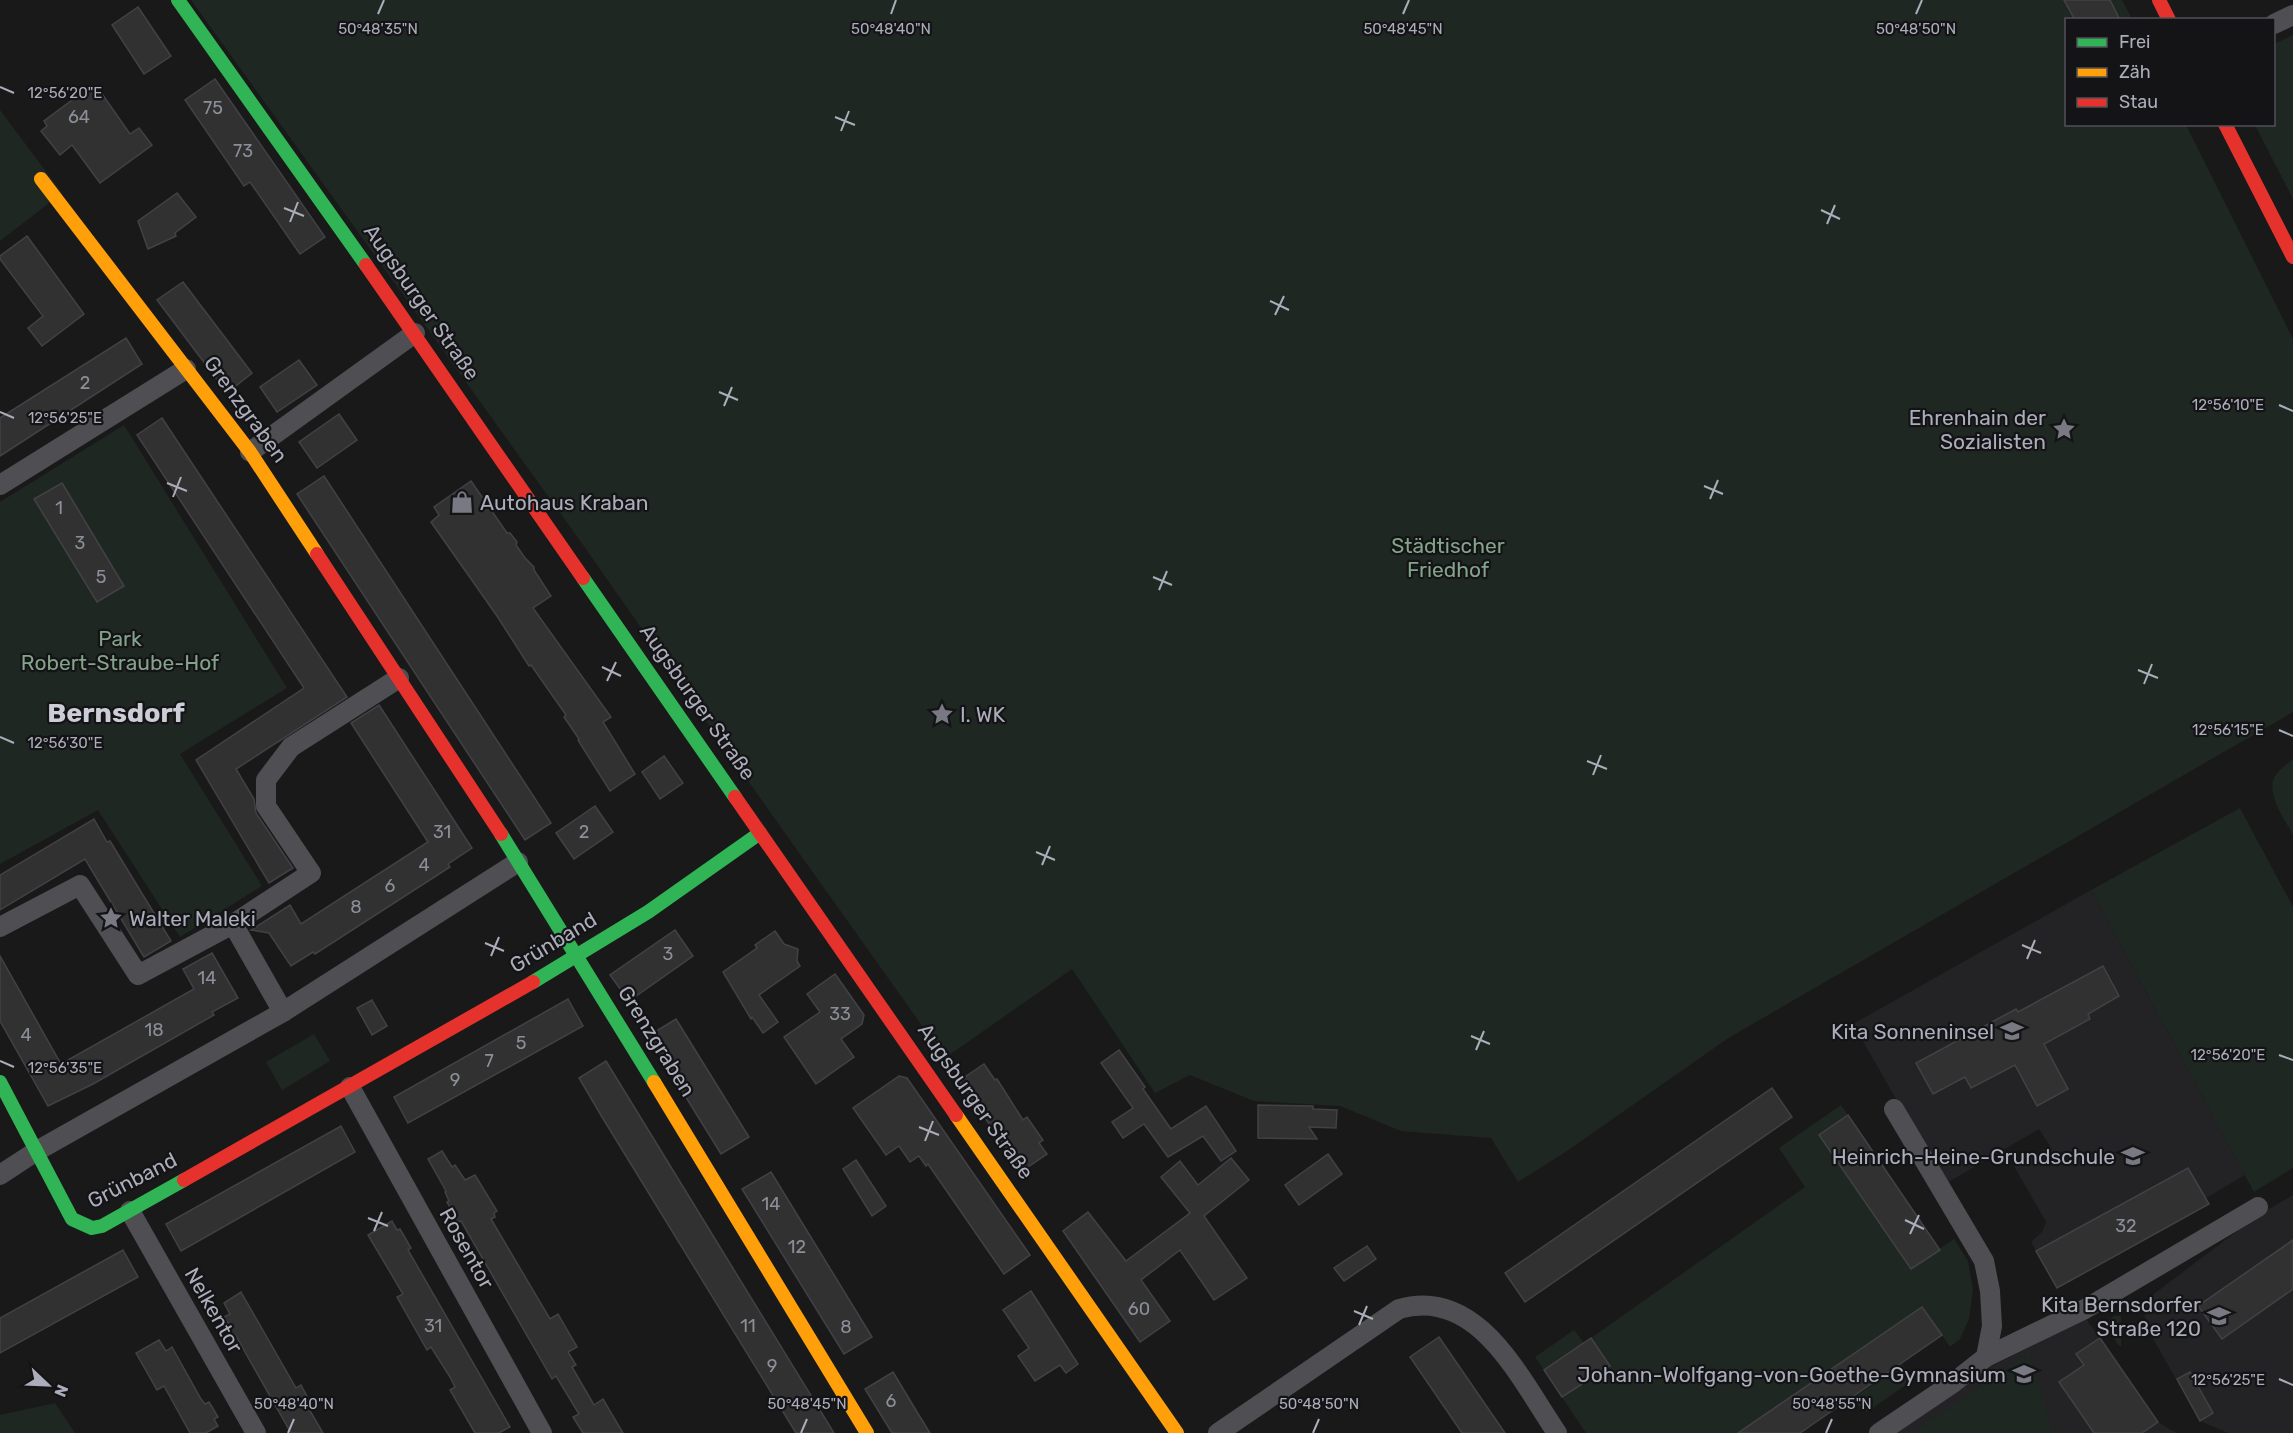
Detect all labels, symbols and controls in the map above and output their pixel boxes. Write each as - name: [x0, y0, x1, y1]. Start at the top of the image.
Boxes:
- legend: [2065, 18, 2275, 126]
- text: 50°48'35"N: [338, 20, 418, 38]
- text: 50°48'40"N: [851, 20, 931, 38]
- text: 50°48'45"N: [1363, 20, 1443, 38]
- text: 50°48'50"N: [1876, 20, 1956, 38]
- text: Frei: [2119, 31, 2150, 53]
- text: Zäh: [2119, 61, 2151, 83]
- text: 12°56'20"E: [28, 84, 102, 102]
- text: Stau: [2119, 91, 2158, 113]
- house number: 75: [203, 97, 223, 119]
- house number: 64: [68, 106, 90, 128]
- house number: 73: [233, 140, 253, 162]
- street label: Augsburger Straße: [359, 219, 485, 385]
- street label: Grenzgraben: [199, 351, 293, 467]
- house number: 2: [80, 372, 90, 394]
- text: 12°56'10"E: [2192, 396, 2264, 414]
- place label: Ehrenhain der Sozialisten: [1909, 405, 2046, 454]
- text: 12°56'25"E: [28, 409, 102, 427]
- place icon: Ehrenhain der Sozialisten: [2051, 416, 2077, 442]
- shop icon: Autohaus Kraban: [449, 489, 475, 515]
- place label: Autohaus Kraban: [480, 490, 649, 515]
- house number: 1: [55, 497, 63, 519]
- house number: 3: [75, 532, 85, 554]
- park label: Städtischer Friedhof: [1391, 533, 1505, 582]
- house number: 5: [96, 566, 106, 588]
- street label: Augsburger Straße: [635, 619, 761, 785]
- park label: Park Robert-Straube-Hof: [21, 626, 219, 675]
- district label: Bernsdorf: [47, 697, 185, 729]
- place icon: I. WK: [929, 701, 955, 727]
- place label: I. WK: [960, 702, 1005, 727]
- text: 12°56'15"E: [2192, 721, 2264, 739]
- text: 12°56'30"E: [28, 734, 102, 752]
- house number: 31: [433, 821, 451, 843]
- house number: 2: [579, 821, 589, 843]
- house number: 4: [418, 854, 430, 876]
- house number: 6: [385, 875, 396, 897]
- house number: 8: [350, 896, 362, 918]
- place icon: Walter Maleki: [98, 905, 124, 931]
- place label: Walter Maleki: [129, 906, 256, 931]
- street label: Grünband: [505, 906, 601, 978]
- house number: 3: [663, 943, 673, 965]
- house number: 14: [198, 967, 216, 989]
- street label: Grenzgraben: [613, 981, 701, 1101]
- house number: 33: [829, 1003, 851, 1025]
- street label: Augsburger Straße: [913, 1018, 1039, 1184]
- school or university icon: Kita Sonneninsel: [1999, 1018, 2025, 1044]
- house number: 18: [144, 1019, 164, 1041]
- place label: Kita Sonneninsel: [1831, 1019, 1994, 1044]
- house number: 4: [20, 1024, 32, 1046]
- house number: 5: [516, 1032, 526, 1054]
- text: 12°56'20"E: [2191, 1046, 2265, 1064]
- house number: 7: [484, 1050, 494, 1072]
- text: 12°56'35"E: [28, 1059, 102, 1077]
- house number: 9: [450, 1069, 460, 1091]
- school or university icon: Heinrich-Heine-Grundschule: [2120, 1143, 2146, 1169]
- place label: Heinrich-Heine-Grundschule: [1832, 1144, 2115, 1169]
- street label: Grünband: [83, 1147, 181, 1213]
- house number: 14: [762, 1193, 780, 1215]
- street label: Rosentor: [435, 1203, 500, 1293]
- house number: 32: [2115, 1215, 2137, 1237]
- house number: 12: [788, 1236, 806, 1258]
- street label: Nelkentor: [180, 1263, 248, 1357]
- place label: Kita Bernsdorfer Straße 120: [2041, 1292, 2201, 1341]
- house number: 60: [1128, 1298, 1150, 1320]
- school or university icon: Kita Bernsdorfer Straße 120: [2206, 1303, 2232, 1329]
- house number: 31: [424, 1315, 442, 1337]
- house number: 11: [740, 1315, 756, 1337]
- house number: 8: [840, 1316, 852, 1338]
- north arrow: [18, 1355, 78, 1415]
- house number: 9: [767, 1355, 777, 1377]
- school or university icon: Johann-Wolfgang-von-Goethe-Gymnasium: [2011, 1361, 2037, 1387]
- place label: Johann-Wolfgang-von-Goethe-Gymnasium: [1577, 1362, 2006, 1387]
- text: 12°56'25"E: [2191, 1371, 2265, 1389]
- text: N: [50, 1382, 72, 1400]
- house number: 6: [886, 1390, 897, 1412]
- text: 50°48'40"N: [254, 1395, 334, 1413]
- text: 50°48'45"N: [767, 1395, 847, 1413]
- text: 50°48'50"N: [1279, 1395, 1359, 1413]
- text: 50°48'55"N: [1792, 1395, 1872, 1413]

